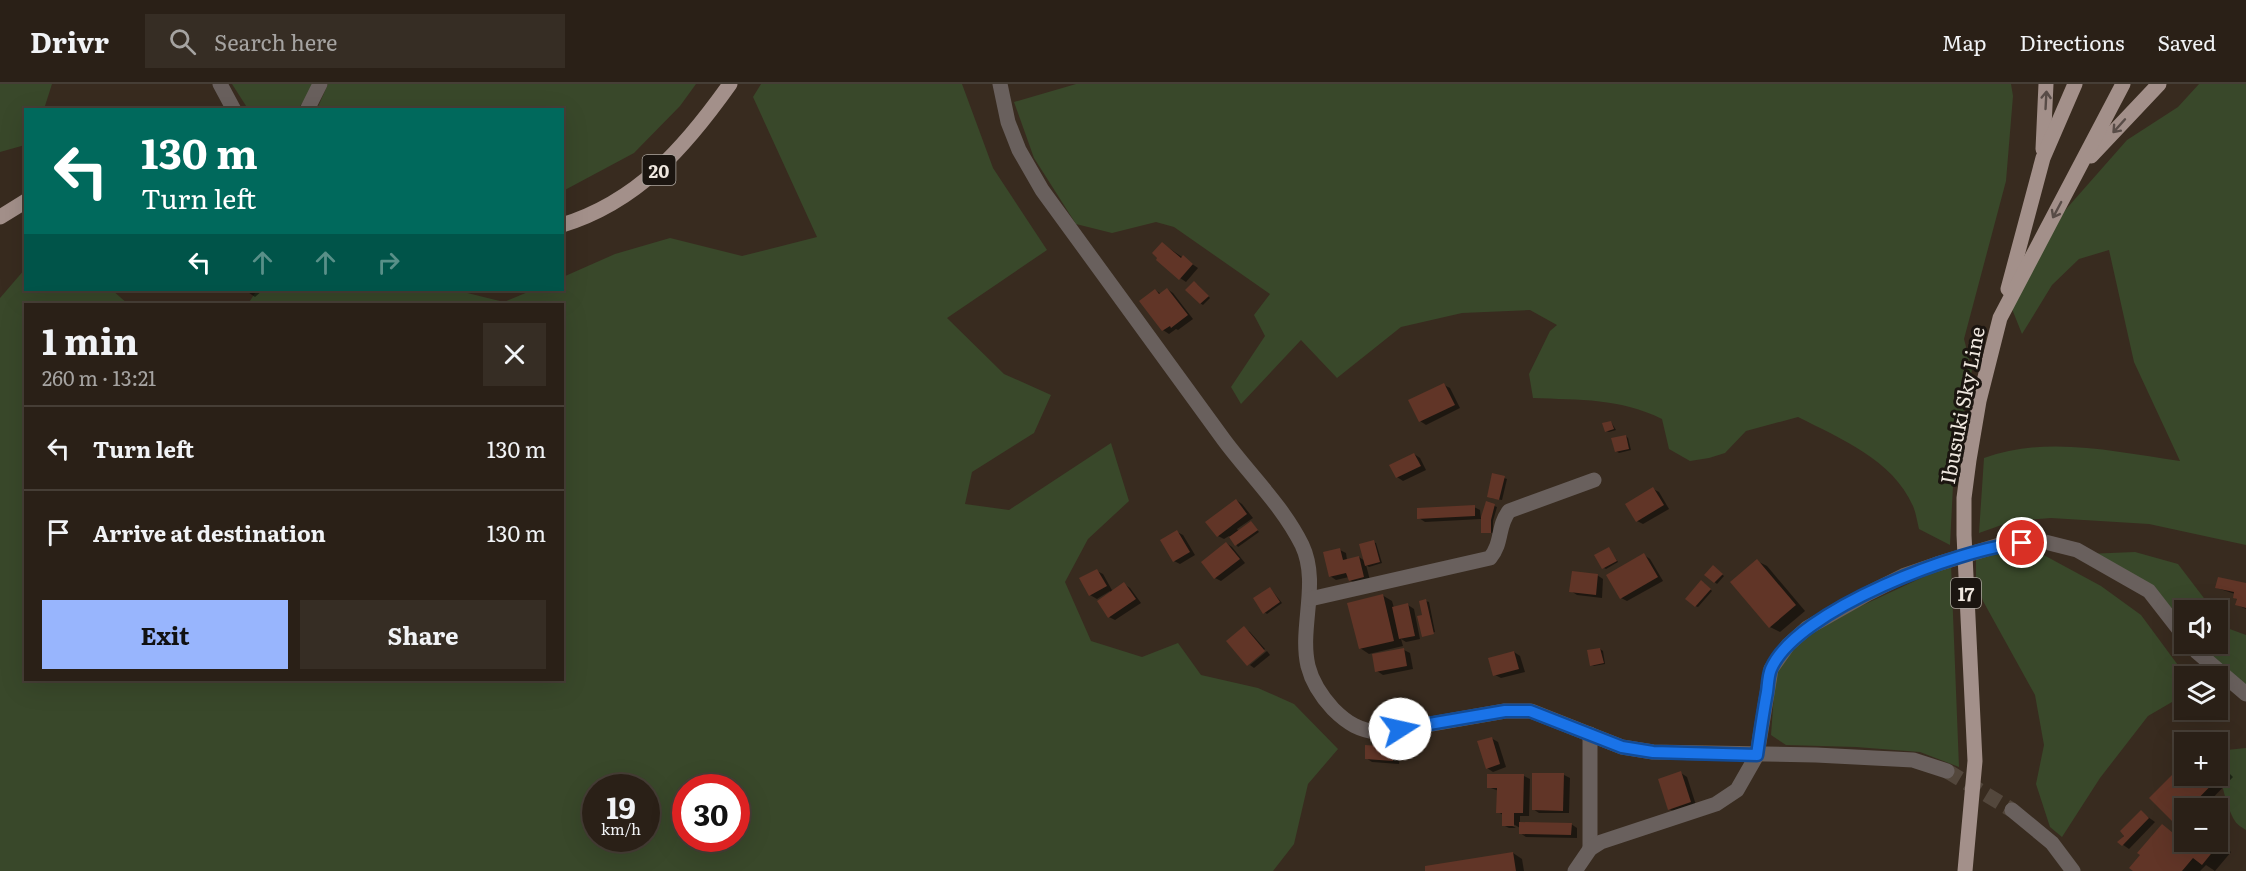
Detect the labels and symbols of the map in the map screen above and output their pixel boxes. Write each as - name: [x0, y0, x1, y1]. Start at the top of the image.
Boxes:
- one-way arrow: [2040, 91, 2051, 111]
- one-way arrow: [2112, 119, 2126, 134]
- road number: 20: [642, 155, 676, 185]
- one-way arrow: [2051, 201, 2063, 218]
- street label: Ibusuki Sky Line: [1931, 324, 1991, 486]
- pin: [1996, 517, 2047, 568]
- road number: 17: [1951, 578, 1981, 608]
- position arrow: [1368, 697, 1432, 761]
- speed limit sign: 30: [672, 774, 750, 852]

